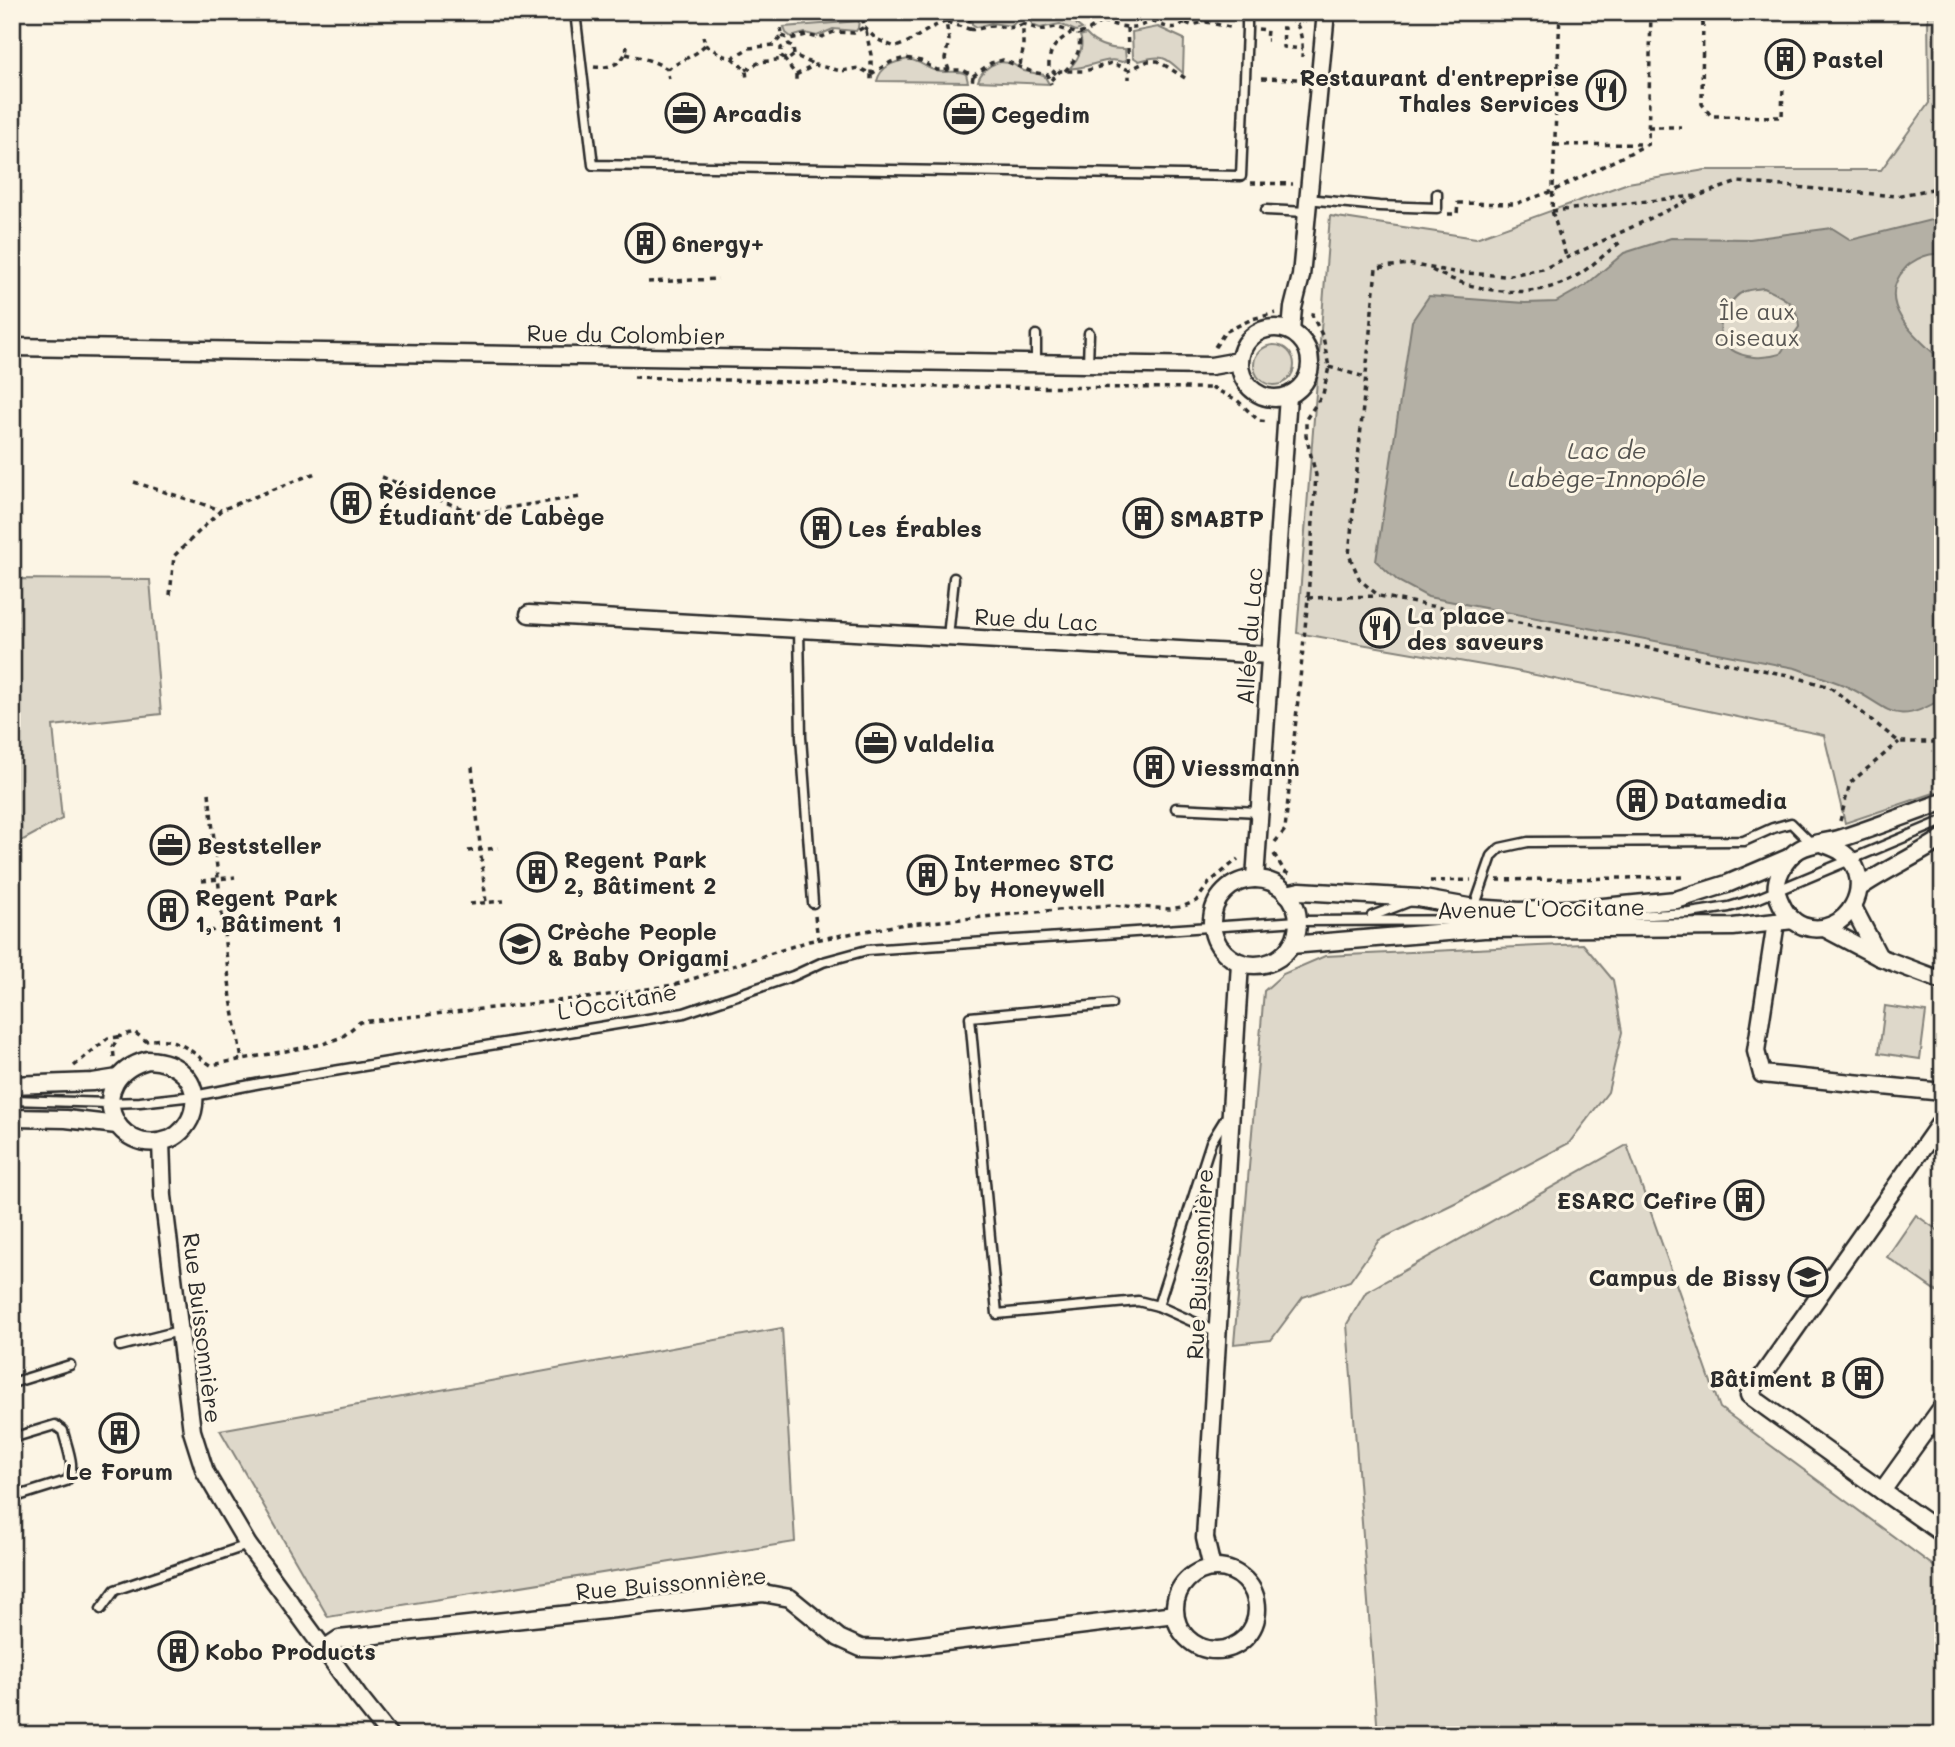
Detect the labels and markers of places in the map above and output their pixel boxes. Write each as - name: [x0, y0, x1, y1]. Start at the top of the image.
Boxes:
- building icon: Pastel: [1764, 38, 1806, 80]
- place label: Pastel: [1812, 44, 1884, 74]
- place label: Restaurant d'entreprise Thales Services: [1299, 62, 1579, 118]
- restaurant icon: Restaurant d'entreprise Thales Services: [1585, 69, 1627, 111]
- office icon: Arcadis: [664, 92, 706, 134]
- office icon: Cegedim: [943, 93, 985, 135]
- place label: Arcadis: [712, 98, 802, 128]
- place label: Cegedim: [991, 99, 1090, 129]
- building icon: 6nergy+: [624, 222, 666, 264]
- place label: 6nergy+: [672, 228, 764, 258]
- place label: Résidence Étudiant de Labège: [378, 475, 604, 531]
- building icon: Résidence Étudiant de Labège: [330, 482, 372, 524]
- building icon: SMABTP: [1122, 497, 1164, 539]
- place label: SMABTP: [1170, 503, 1264, 533]
- building icon: Les Érables: [800, 507, 842, 549]
- place label: Les Érables: [848, 513, 982, 543]
- place label: La place des saveurs: [1407, 600, 1544, 656]
- restaurant icon: La place des saveurs: [1359, 607, 1401, 649]
- office icon: Valdelia: [855, 722, 897, 764]
- place label: Valdelia: [903, 728, 995, 758]
- building icon: Viessmann: [1133, 746, 1175, 788]
- place label: Viessmann: [1181, 752, 1300, 782]
- building icon: Datamedia: [1616, 779, 1658, 821]
- place label: Datamedia: [1664, 785, 1787, 815]
- office icon: Beststeller: [149, 824, 191, 866]
- place label: Beststeller: [197, 830, 322, 860]
- place label: Regent Park 2, Bâtiment 2: [564, 844, 716, 900]
- place label: Intermec STC by Honeywell: [954, 847, 1114, 903]
- building icon: Regent Park 2, Bâtiment 2: [516, 851, 558, 893]
- building icon: Intermec STC by Honeywell: [906, 854, 948, 896]
- place label: Regent Park 1, Bâtiment 1: [195, 882, 342, 938]
- building icon: Regent Park 1, Bâtiment 1: [147, 889, 189, 931]
- place label: Crèche People & Baby Origami: [547, 916, 730, 972]
- school or university icon: Crèche People & Baby Origami: [499, 923, 541, 965]
- building icon: ESARC Cefire: [1723, 1179, 1765, 1221]
- place label: ESARC Cefire: [1557, 1185, 1717, 1215]
- school or university icon: Campus de Bissy: [1787, 1256, 1829, 1298]
- place label: Campus de Bissy: [1589, 1262, 1781, 1292]
- building icon: Bâtiment B: [1842, 1357, 1884, 1399]
- place label: Bâtiment B: [1709, 1363, 1836, 1393]
- building icon: Le Forum: [98, 1412, 140, 1454]
- place label: Le Forum: [65, 1456, 173, 1486]
- building icon: Kobo Products: [157, 1630, 199, 1672]
- place label: Kobo Products: [205, 1636, 376, 1666]

